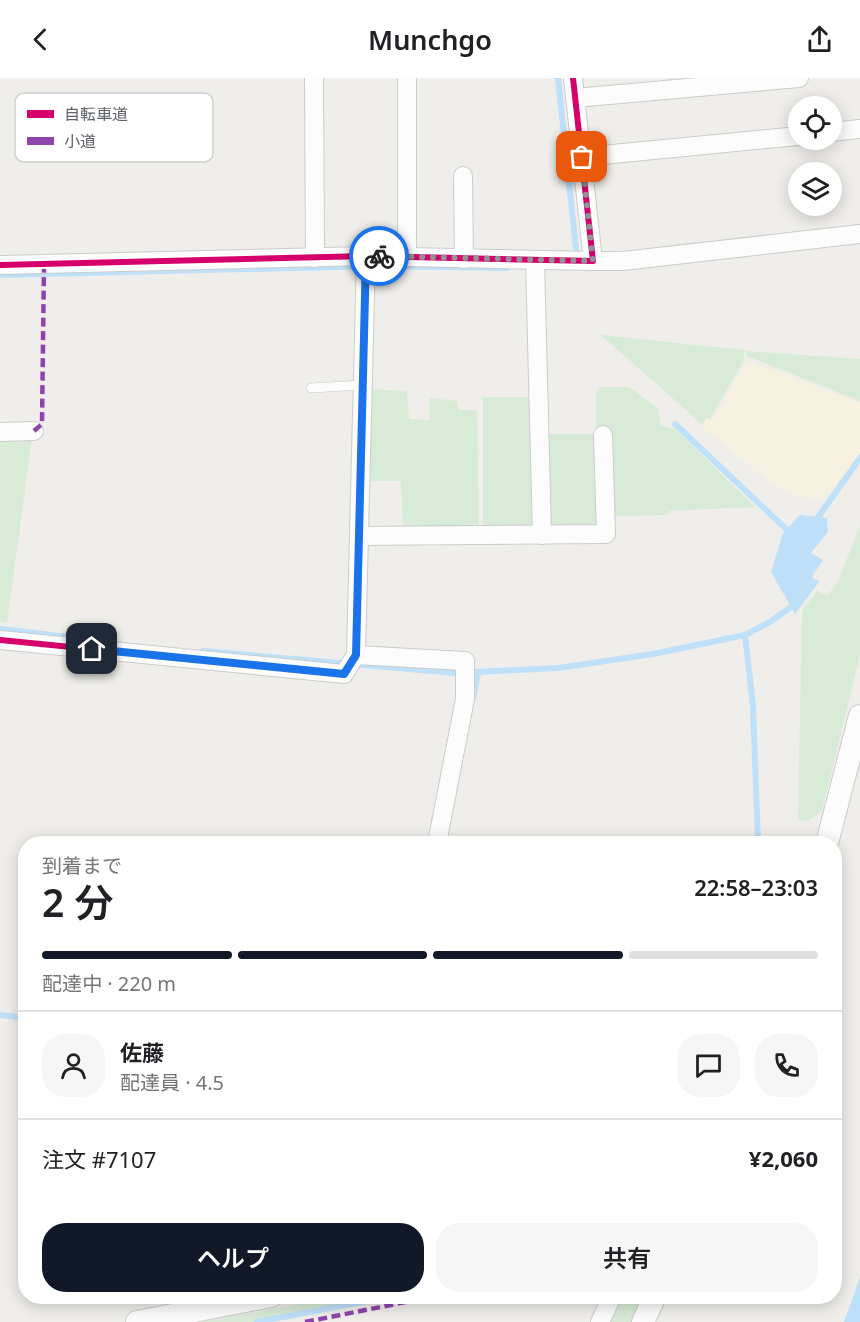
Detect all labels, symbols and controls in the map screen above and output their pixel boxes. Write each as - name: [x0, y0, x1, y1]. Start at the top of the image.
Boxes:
- text: Munchgo: [368, 21, 492, 58]
- icon: back: [24, 23, 57, 56]
- icon: share: [803, 23, 836, 56]
- legend: [15, 93, 213, 162]
- map controls: [788, 96, 842, 216]
- button: locate: [788, 96, 842, 150]
- text: 自転車道: [64, 103, 128, 125]
- text: 小道: [64, 130, 96, 152]
- pin: [556, 131, 607, 182]
- icon: bag: [565, 140, 598, 173]
- button: layers: [788, 162, 842, 216]
- courier: [349, 226, 409, 286]
- icon: bike: [363, 240, 396, 273]
- pin: [66, 623, 117, 674]
- icon: home: [75, 632, 108, 665]
- text: 到着まで: [42, 852, 122, 879]
- text: 22:58–23:03: [694, 872, 818, 902]
- text: 2 分: [42, 875, 113, 928]
- text: 配達中 · 220 m: [42, 970, 176, 997]
- button: person: [42, 1034, 105, 1097]
- button: chat: [677, 1034, 740, 1097]
- button: phone: [755, 1034, 818, 1097]
- text: 佐藤: [120, 1037, 164, 1067]
- text: 配達員 · 4.5: [120, 1069, 224, 1096]
- text: ¥2,060: [749, 1143, 818, 1173]
- text: 注文 #7107: [42, 1144, 156, 1174]
- button: ヘルプ: [42, 1223, 424, 1292]
- button: 共有: [436, 1223, 818, 1292]

